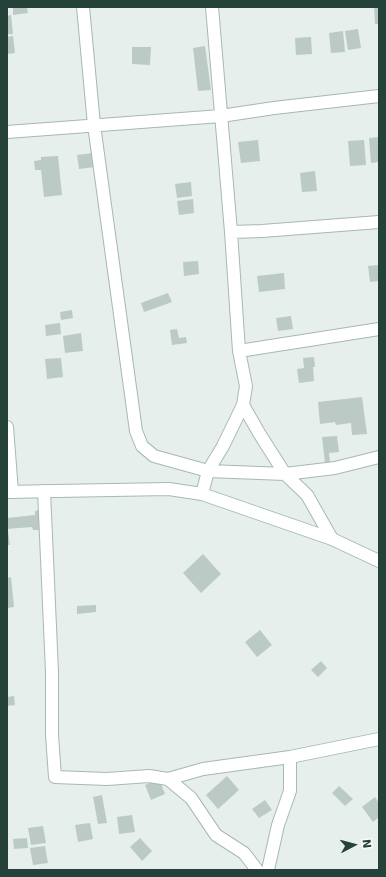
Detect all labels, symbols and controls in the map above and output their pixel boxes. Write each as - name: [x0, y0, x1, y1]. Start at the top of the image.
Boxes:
- north arrow: [334, 825, 374, 865]
- text: N: [359, 838, 373, 849]

